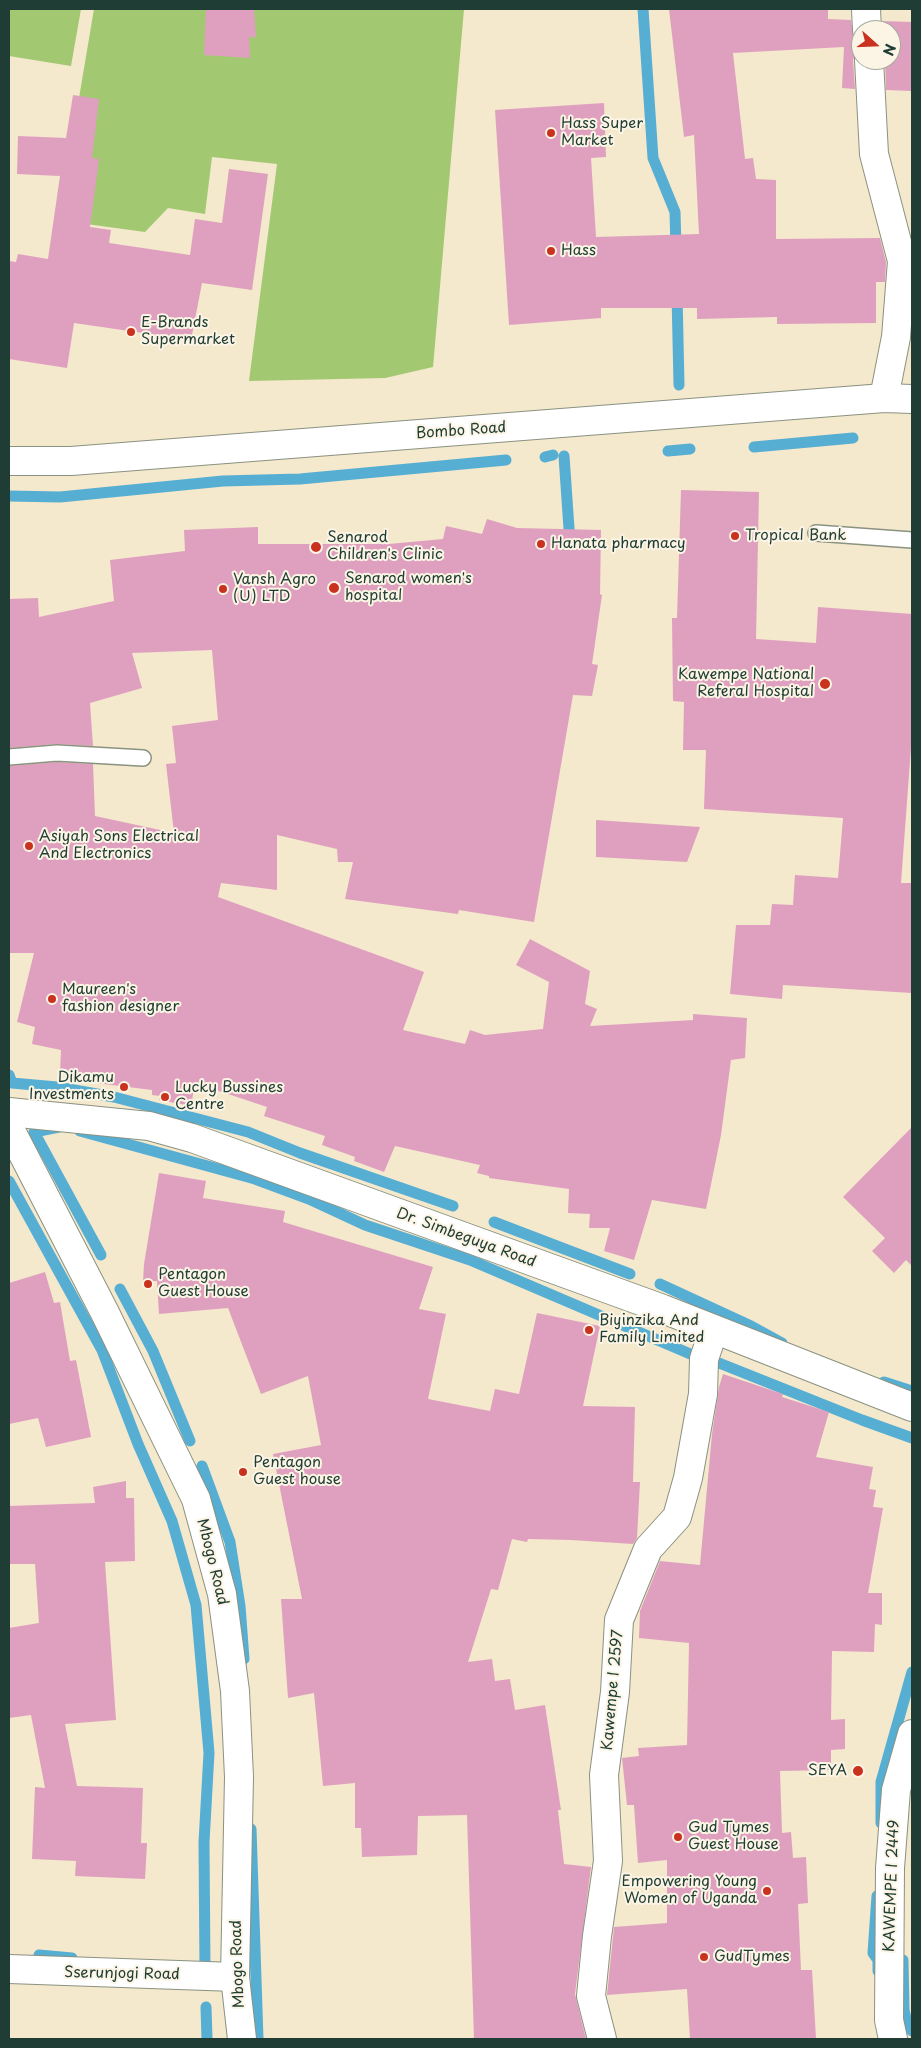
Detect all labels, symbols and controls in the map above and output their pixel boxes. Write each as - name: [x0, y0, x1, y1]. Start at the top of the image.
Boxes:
- north arrow: [851, 20, 901, 70]
- text: N: [878, 41, 901, 59]
- place label: Hass Super Market: [561, 115, 643, 150]
- marker: Hass Super Market: [545, 127, 557, 139]
- place label: Hass: [561, 242, 596, 260]
- marker: Hass: [545, 245, 557, 257]
- place label: E-Brands Supermarket: [141, 314, 235, 349]
- marker: E-Brands Supermarket: [125, 326, 137, 338]
- street label: Bombo Road: [415, 419, 507, 443]
- place label: Tropical Bank: [745, 527, 846, 545]
- place label: Senarod Children's Clinic: [327, 529, 443, 564]
- marker: Tropical Bank: [729, 530, 741, 542]
- place label: Hanata pharmacy: [551, 535, 686, 553]
- marker: Hanata pharmacy: [535, 538, 547, 550]
- marker: Senarod Children's Clinic: [309, 540, 323, 554]
- place label: Senarod women's hospital: [345, 570, 472, 605]
- place label: Vansh Agro (U) LTD: [233, 571, 316, 606]
- marker: Senarod women's hospital: [327, 581, 341, 595]
- marker: Vansh Agro (U) LTD: [217, 583, 229, 595]
- place label: Kawempe National Referal Hospital: [678, 666, 814, 701]
- marker: Kawempe National Referal Hospital: [818, 677, 832, 691]
- place label: Asiyah Sons Electrical And Electronics: [39, 828, 199, 863]
- marker: Asiyah Sons Electrical And Electronics: [23, 840, 35, 852]
- place label: Maureen's fashion designer: [62, 981, 179, 1016]
- marker: Maureen's fashion designer: [46, 993, 58, 1005]
- place label: Dikamu Investments: [29, 1069, 114, 1104]
- place label: Lucky Bussines Centre: [175, 1079, 283, 1114]
- marker: Dikamu Investments: [118, 1081, 130, 1093]
- marker: Lucky Bussines Centre: [159, 1091, 171, 1103]
- street label: Dr. Simbeguya Road: [394, 1204, 538, 1272]
- place label: Pentagon Guest House: [158, 1266, 249, 1301]
- marker: Pentagon Guest House: [142, 1278, 154, 1290]
- place label: Biyinzika And Family Limited: [599, 1312, 704, 1347]
- marker: Biyinzika And Family Limited: [583, 1324, 595, 1336]
- place label: Pentagon Guest house: [253, 1454, 341, 1489]
- marker: Pentagon Guest house: [237, 1466, 249, 1478]
- street label: Mbogo Road: [193, 1517, 231, 1607]
- street label: Kawempe I 2597: [599, 1629, 627, 1751]
- place label: SEYA: [808, 1762, 847, 1780]
- marker: SEYA: [851, 1764, 865, 1778]
- place label: Gud Tymes Guest House: [688, 1819, 779, 1854]
- street label: KAWEMPE I 2449: [881, 1820, 903, 1952]
- marker: Gud Tymes Guest House: [672, 1831, 684, 1843]
- place label: Empowering Young Women of Uganda: [622, 1873, 757, 1908]
- marker: Empowering Young Women of Uganda: [761, 1885, 773, 1897]
- street label: Mbogo Road: [227, 1920, 249, 2008]
- place label: GudTymes: [714, 1948, 789, 1966]
- marker: GudTymes: [698, 1951, 710, 1963]
- street label: Sserunjogi Road: [64, 1964, 180, 1984]

